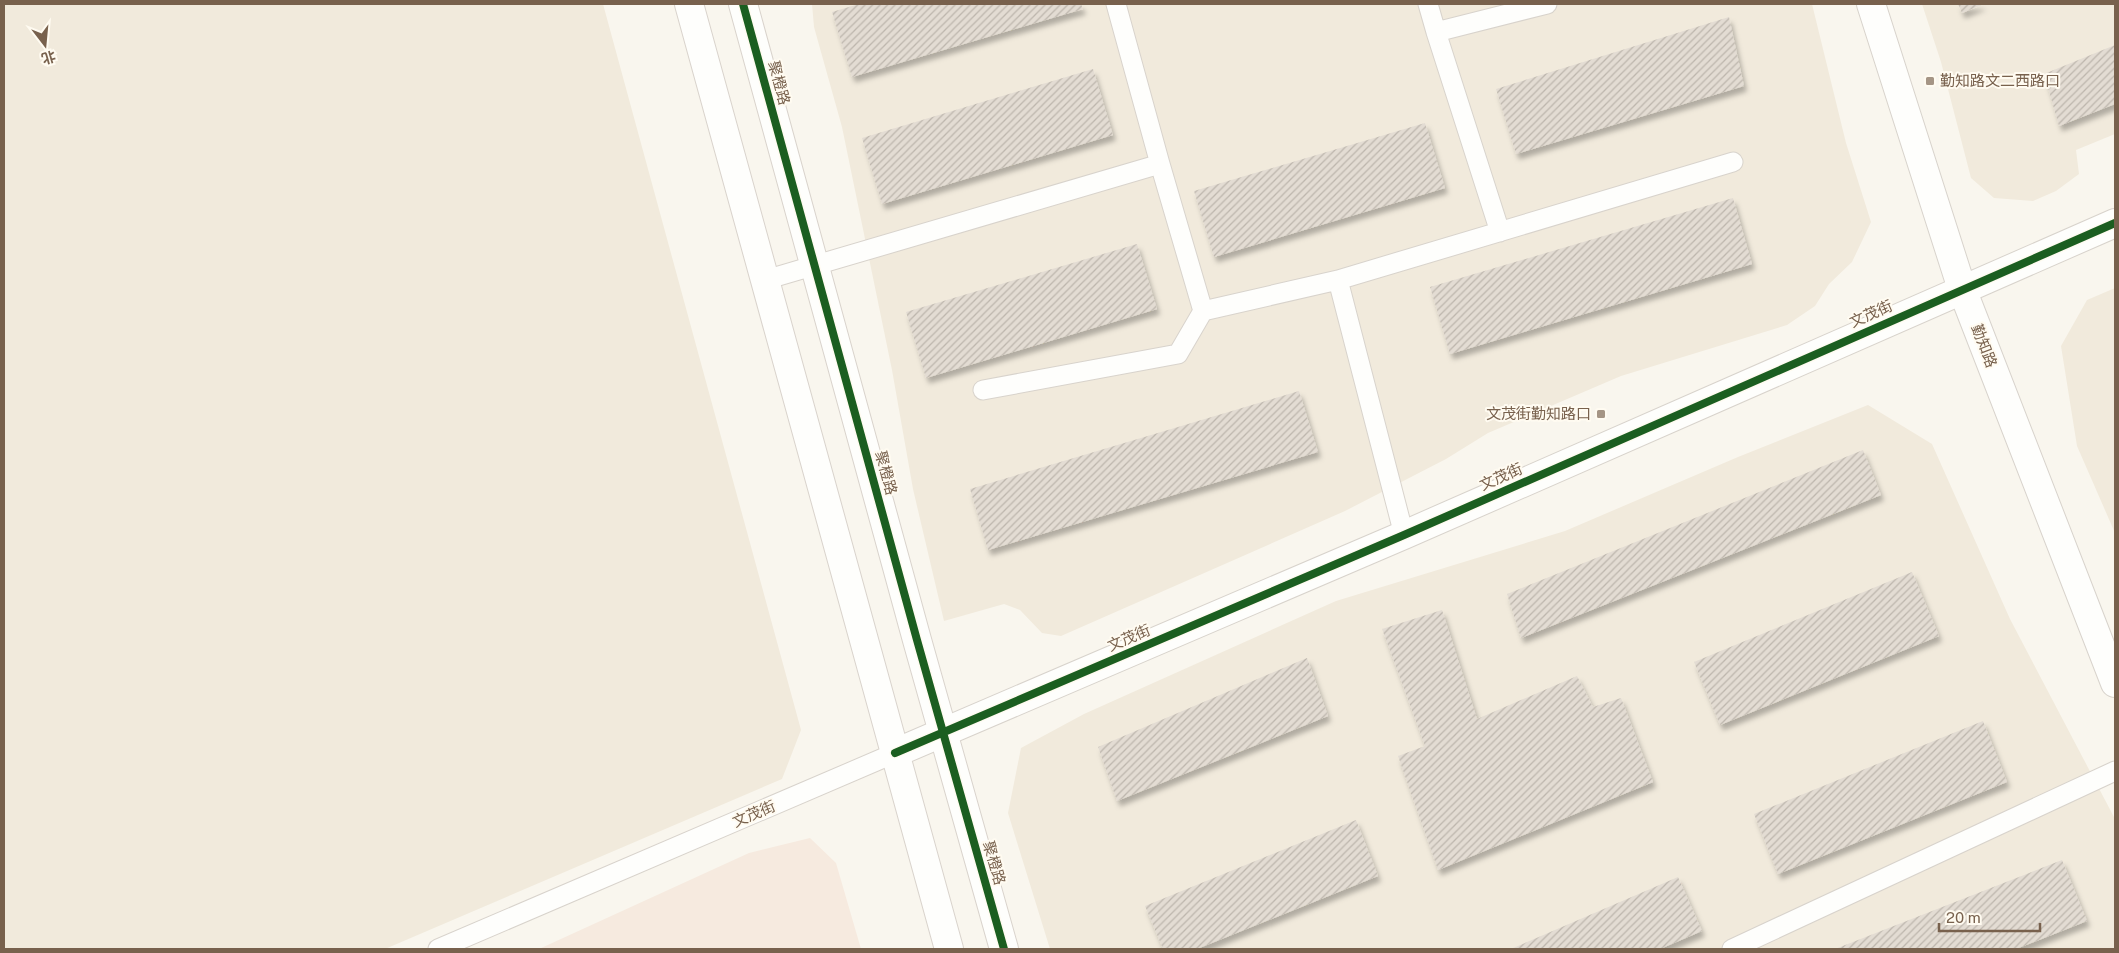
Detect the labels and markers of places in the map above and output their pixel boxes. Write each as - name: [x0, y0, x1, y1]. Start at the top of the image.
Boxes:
- place label: 勤知路文二西路口: [1940, 72, 2060, 89]
- marker: 勤知路文二西路口: [1924, 75, 1936, 87]
- place label: 文茂街勤知路口: [1486, 405, 1591, 422]
- marker: 文茂街勤知路口: [1595, 408, 1607, 420]

